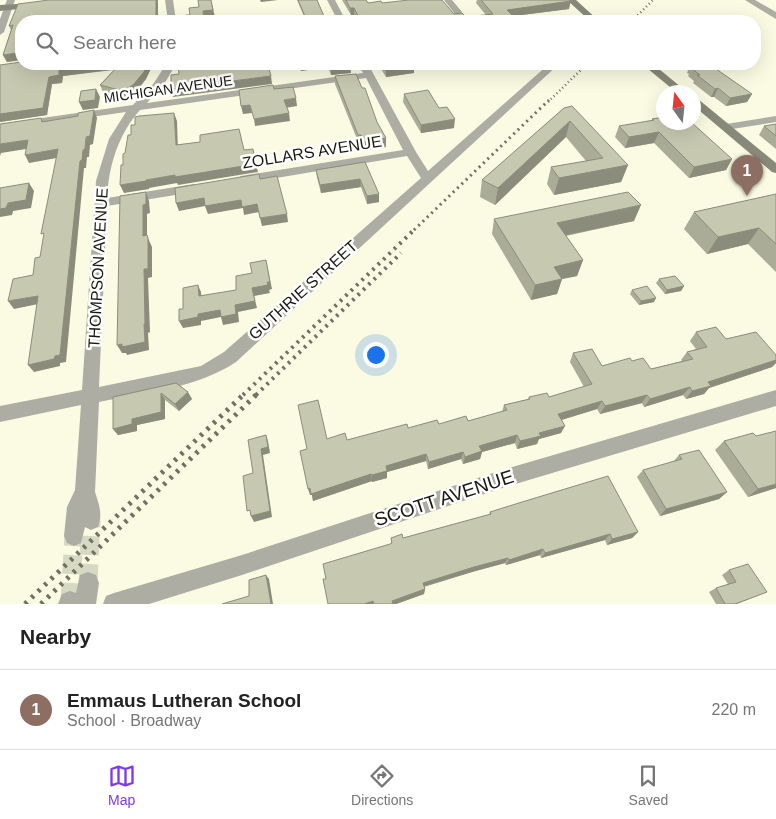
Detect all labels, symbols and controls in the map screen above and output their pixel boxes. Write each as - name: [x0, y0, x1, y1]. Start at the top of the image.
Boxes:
- search box: [15, 15, 761, 70]
- icon: search: [33, 29, 61, 57]
- text: Search here: [73, 32, 177, 53]
- street label: MICHIGAN AVENUE: [103, 72, 233, 106]
- north arrow: [656, 85, 701, 130]
- street label: ZOLLARS AVENUE: [241, 133, 383, 171]
- pin: 1: [731, 155, 763, 196]
- street label: THOMPSON AVENUE: [85, 187, 111, 349]
- street label: GUTHRIE STREET: [245, 237, 361, 343]
- your location: [363, 342, 389, 368]
- street label: SCOTT AVENUE: [372, 466, 516, 530]
- text: Nearby: [20, 625, 91, 648]
- text: Emmaus Lutheran School: [67, 690, 301, 711]
- text: 1: [32, 701, 40, 718]
- text: 220 m: [712, 701, 756, 718]
- text: School · Broadway: [67, 712, 201, 729]
- tab: Map: [108, 762, 136, 808]
- tab: Directions: [351, 762, 413, 808]
- tab: Saved: [629, 762, 668, 808]

